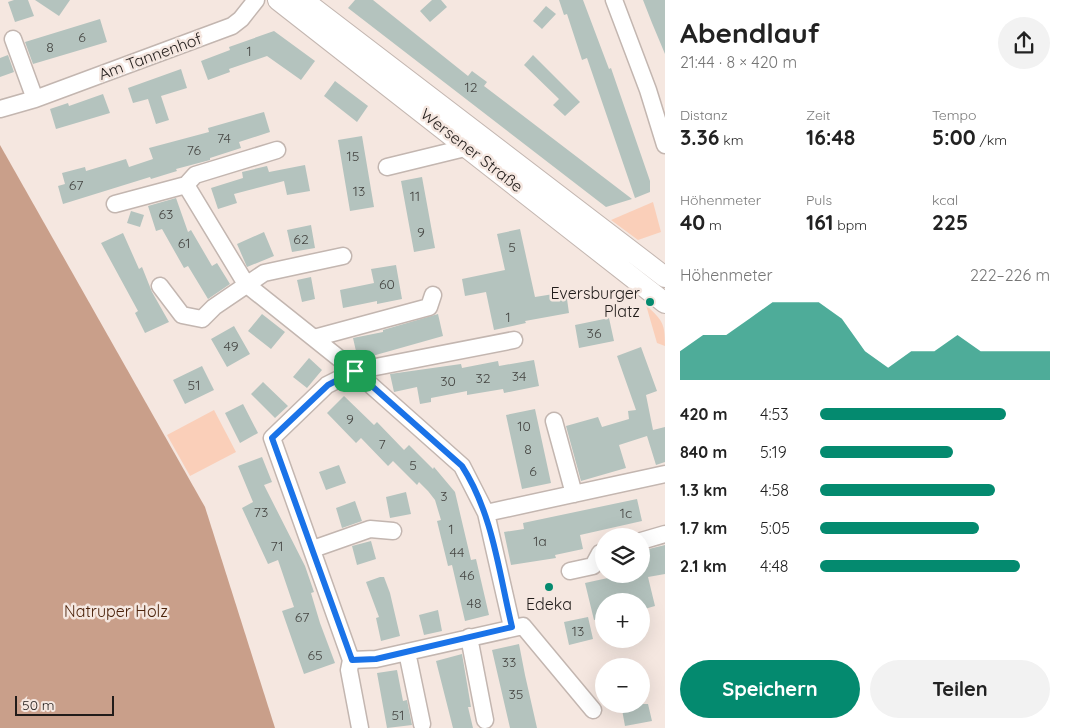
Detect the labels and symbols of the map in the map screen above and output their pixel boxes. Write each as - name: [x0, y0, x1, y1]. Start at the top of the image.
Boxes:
- house number: 6: [78, 28, 86, 46]
- street label: Am Tannenhof: [96, 28, 205, 84]
- house number: 8: [46, 38, 54, 56]
- house number: 1: [246, 42, 252, 60]
- house number: 12: [465, 78, 478, 96]
- street label: Wersener Straße: [417, 104, 527, 196]
- house number: 74: [217, 129, 231, 147]
- house number: 76: [187, 141, 202, 159]
- house number: 15: [347, 147, 359, 165]
- house number: 67: [69, 176, 83, 194]
- house number: 13: [353, 182, 365, 200]
- house number: 11: [410, 187, 420, 205]
- house number: 63: [159, 205, 173, 223]
- house number: 9: [417, 223, 425, 241]
- house number: 62: [293, 230, 309, 248]
- house number: 61: [178, 234, 190, 252]
- house number: 5: [508, 238, 516, 256]
- house number: 60: [379, 275, 395, 293]
- place label: Eversburger Platz: [550, 283, 640, 321]
- marker: Eversburger Platz: [644, 296, 656, 308]
- house number: 1: [505, 308, 511, 326]
- house number: 36: [587, 324, 602, 342]
- house number: 49: [224, 337, 239, 355]
- pin: [334, 350, 376, 392]
- house number: 34: [512, 367, 526, 385]
- house number: 32: [475, 369, 491, 387]
- house number: 30: [440, 372, 456, 390]
- house number: 51: [188, 376, 200, 394]
- house number: 9: [346, 410, 354, 428]
- house number: 10: [517, 417, 531, 435]
- house number: 7: [378, 435, 386, 453]
- house number: 8: [524, 440, 532, 458]
- house number: 5: [409, 456, 417, 474]
- house number: 6: [529, 462, 537, 480]
- house number: 3: [440, 487, 448, 505]
- house number: 73: [254, 503, 268, 521]
- house number: 1c: [620, 504, 632, 522]
- house number: 1: [448, 520, 454, 538]
- house number: 1a: [533, 532, 547, 550]
- house number: 71: [270, 537, 284, 555]
- house number: 44: [450, 543, 464, 561]
- house number: 46: [460, 566, 475, 584]
- marker: Edeka: [543, 581, 555, 593]
- house number: 48: [467, 594, 481, 612]
- place label: Edeka: [526, 594, 572, 614]
- park label: Natruper Holz: [64, 601, 168, 621]
- house number: 67: [295, 608, 309, 626]
- house number: 13: [572, 622, 584, 640]
- house number: 65: [307, 646, 323, 664]
- house number: 33: [502, 653, 516, 671]
- house number: 35: [509, 685, 523, 703]
- scale bar: [15, 693, 114, 716]
- house number: 51: [392, 706, 404, 724]

